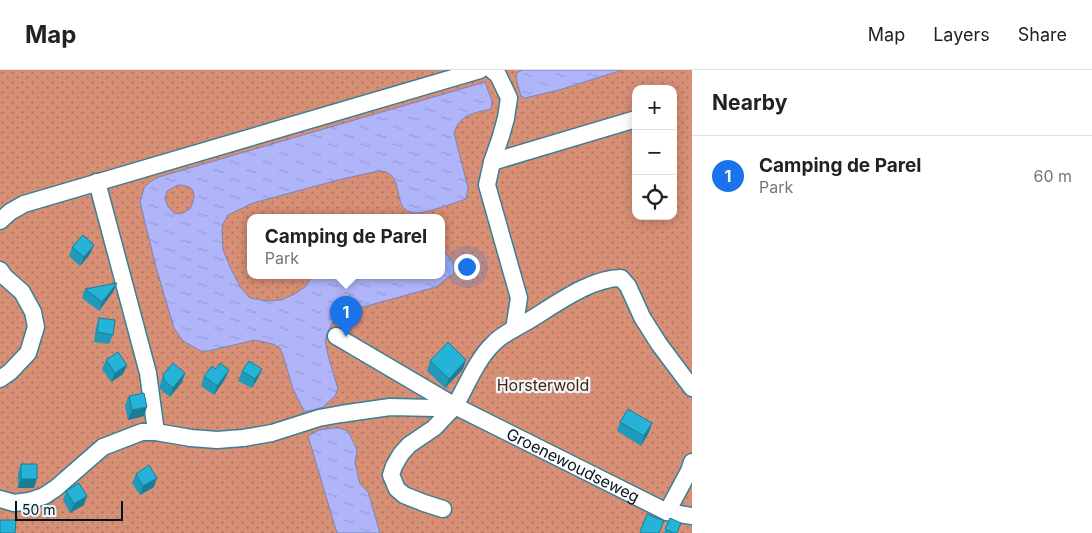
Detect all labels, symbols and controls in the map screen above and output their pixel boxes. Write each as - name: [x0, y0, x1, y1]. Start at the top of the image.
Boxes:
- text: Map: [25, 20, 76, 49]
- text: Map: [868, 24, 905, 45]
- text: Layers: [933, 24, 990, 45]
- text: Share: [1018, 24, 1067, 45]
- map controls: [632, 85, 677, 220]
- button: +: [632, 85, 677, 130]
- text: Nearby: [712, 90, 787, 115]
- button: −: [632, 130, 677, 175]
- text: Camping de Parel: [759, 154, 922, 177]
- text: 1: [725, 166, 731, 186]
- text: 60 m: [1033, 166, 1072, 186]
- button: locate: [632, 175, 677, 220]
- text: Park: [759, 177, 793, 197]
- popup: [247, 214, 445, 279]
- text: Camping de Parel: [265, 225, 427, 248]
- text: Park: [265, 248, 299, 268]
- your location: [454, 254, 480, 280]
- pin: 1: [330, 296, 362, 337]
- park label: Horsterwold: [497, 375, 589, 395]
- street label: Groenewoudseweg: [503, 423, 643, 507]
- scale bar: [15, 498, 122, 521]
- text: 50 m: [22, 501, 56, 518]

